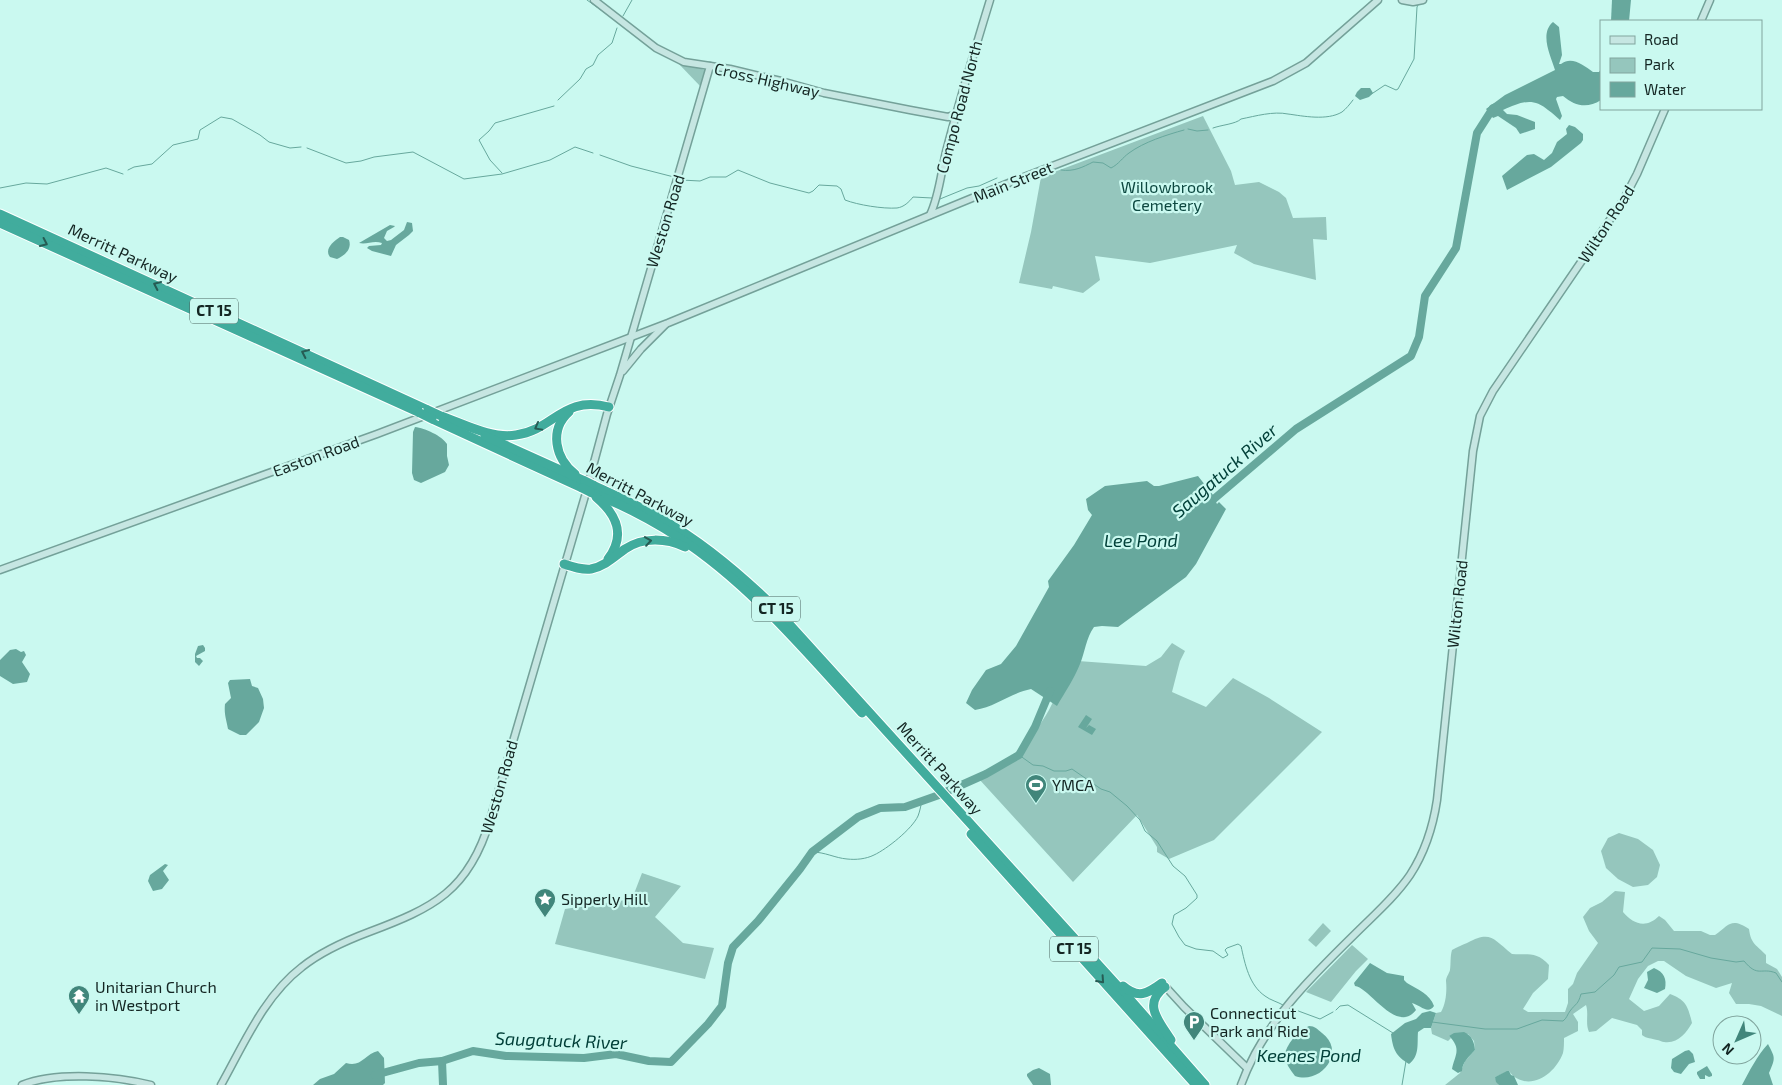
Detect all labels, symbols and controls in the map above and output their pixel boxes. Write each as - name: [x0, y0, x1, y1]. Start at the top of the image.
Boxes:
- legend: [1600, 20, 1762, 110]
- text: Road: [1644, 30, 1679, 48]
- street label: Compo Road North: [932, 38, 985, 175]
- text: Park: [1644, 55, 1675, 73]
- street label: Cross Highway: [713, 58, 822, 101]
- text: Water: [1644, 80, 1686, 98]
- street label: Main Street: [970, 157, 1055, 206]
- street label: Weston Road: [641, 172, 688, 270]
- park label: Willowbrook Cemetery: [1121, 177, 1213, 214]
- street label: Wilton Road: [1573, 181, 1638, 266]
- street label: Merritt Parkway: [66, 219, 181, 286]
- one-way arrow: [39, 237, 48, 248]
- one-way arrow: [153, 281, 162, 292]
- road number: CT 15: [190, 298, 238, 324]
- one-way arrow: [301, 348, 310, 359]
- water label: Saugatuck River: [1167, 418, 1282, 522]
- one-way arrow: [534, 420, 543, 430]
- street label: Easton Road: [270, 431, 362, 480]
- street label: Merritt Parkway: [584, 457, 697, 530]
- water label: Lee Pond: [1104, 529, 1178, 551]
- one-way arrow: [644, 537, 653, 547]
- street label: Wilton Road: [1442, 559, 1471, 649]
- road number: CT 15: [752, 596, 800, 622]
- street label: Merritt Parkway: [894, 717, 987, 818]
- street label: Weston Road: [476, 738, 521, 836]
- sports icon: YMCA: [1024, 773, 1048, 804]
- place label: YMCA: [1052, 775, 1094, 794]
- place icon: Sipperly Hill: [533, 887, 557, 918]
- place label: Sipperly Hill: [561, 889, 648, 908]
- road number: CT 15: [1050, 936, 1098, 962]
- one-way arrow: [1095, 974, 1104, 983]
- place label: Unitarian Church in Westport: [95, 977, 217, 1014]
- temple icon: Unitarian Church in Westport: [67, 984, 91, 1015]
- place label: Connecticut Park and Ride: [1210, 1003, 1309, 1040]
- parking icon: Connecticut Park and Ride: [1182, 1010, 1206, 1041]
- north arrow: [1712, 1015, 1762, 1065]
- water label: Saugatuck River: [495, 1027, 628, 1053]
- text: N: [1718, 1040, 1737, 1059]
- water label: Keenes Pond: [1257, 1044, 1361, 1066]

